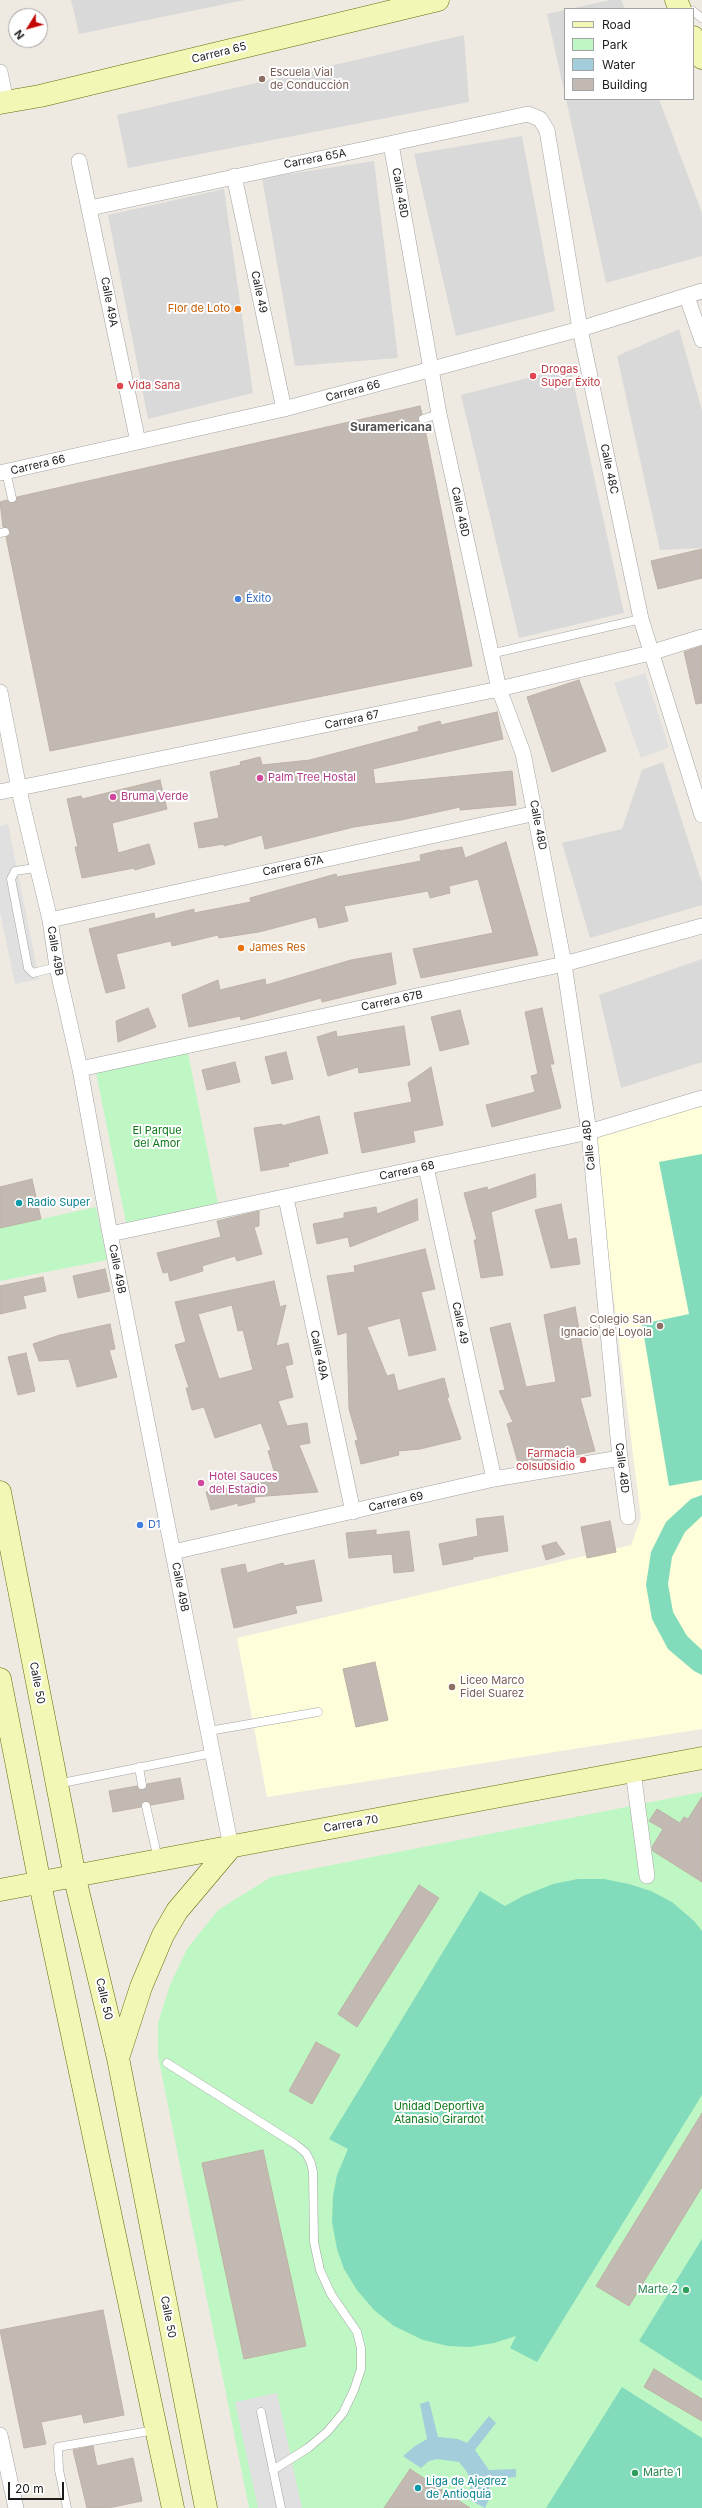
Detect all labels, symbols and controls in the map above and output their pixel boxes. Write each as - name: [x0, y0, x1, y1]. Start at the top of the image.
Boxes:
- north arrow: [8, 8, 48, 48]
- legend: [564, 8, 694, 100]
- text: Road: [602, 17, 631, 32]
- text: N: [11, 27, 27, 42]
- text: Park: [602, 37, 628, 52]
- street label: Carrera 65: [190, 40, 248, 66]
- text: Water: [602, 57, 635, 72]
- place label: Escuela Vial de Conducción: [270, 66, 349, 92]
- marker: Escuela Vial de Conducción: [257, 74, 267, 84]
- text: Building: [602, 77, 647, 92]
- street label: Carrera 65A: [283, 146, 347, 172]
- street label: Calle 48D: [389, 167, 411, 219]
- street label: Calle 49: [248, 270, 270, 314]
- street label: Calle 49A: [98, 276, 120, 328]
- place label: Flor de Loto: [168, 302, 230, 316]
- marker: Flor de Loto: [233, 304, 243, 314]
- place label: Drogas Super Éxito: [541, 363, 600, 389]
- marker: Drogas Super Éxito: [528, 371, 538, 381]
- street label: Carrera 66: [324, 377, 382, 405]
- place label: Vida Sana: [128, 379, 180, 393]
- marker: Vida Sana: [115, 381, 125, 391]
- district label: Suramericana: [350, 420, 432, 434]
- street label: Calle 48C: [597, 443, 621, 495]
- street label: Carrera 66: [9, 452, 67, 478]
- street label: Calle 48D: [448, 486, 472, 538]
- place label: Éxito: [246, 592, 271, 606]
- marker: Éxito: [233, 594, 243, 604]
- street label: Carrera 67: [324, 708, 380, 732]
- place label: Palm Tree Hostal: [268, 771, 356, 785]
- marker: Palm Tree Hostal: [255, 773, 265, 783]
- place label: Bruma Verde: [121, 790, 188, 804]
- marker: Bruma Verde: [108, 792, 118, 802]
- street label: Calle 48D: [527, 799, 549, 851]
- street label: Carrera 67A: [261, 853, 325, 879]
- street label: Calle 49B: [44, 925, 66, 977]
- place label: James Res: [249, 941, 306, 955]
- marker: James Res: [236, 943, 246, 953]
- street label: Carrera 67B: [360, 988, 424, 1014]
- street label: Calle 48D: [580, 1119, 598, 1171]
- park label: El Parque del Amor: [132, 1124, 182, 1150]
- street label: Carrera 68: [378, 1159, 436, 1183]
- place label: Radio Super: [27, 1196, 90, 1210]
- marker: Radio Super: [14, 1198, 24, 1208]
- street label: Calle 49B: [106, 1243, 128, 1295]
- street label: Calle 49: [449, 1301, 471, 1345]
- place label: Colegio San Ignacio de Loyola: [561, 1313, 652, 1339]
- marker: Colegio San Ignacio de Loyola: [655, 1321, 665, 1331]
- street label: Calle 49A: [307, 1329, 331, 1381]
- street label: Calle 48D: [612, 1442, 632, 1494]
- place label: Farmacia colsubsidio: [516, 1447, 575, 1473]
- marker: Farmacia colsubsidio: [578, 1455, 588, 1465]
- place label: Hotel Sauces del Estadio: [209, 1470, 278, 1496]
- marker: Hotel Sauces del Estadio: [196, 1478, 206, 1488]
- street label: Carrera 69: [367, 1489, 425, 1515]
- place label: D1: [148, 1518, 160, 1532]
- marker: D1: [135, 1520, 145, 1530]
- street label: Calle 49B: [169, 1561, 191, 1613]
- street label: Calle 50: [26, 1661, 48, 1705]
- place label: Liceo Marco Fidel Suarez: [460, 1674, 524, 1700]
- marker: Liceo Marco Fidel Suarez: [447, 1682, 457, 1692]
- street label: Carrera 70: [323, 1813, 379, 1835]
- street label: Calle 50: [93, 1977, 115, 2021]
- park label: Unidad Deportiva Atanasio Girardot: [394, 2100, 484, 2126]
- place label: Marte 2: [638, 2283, 678, 2297]
- marker: Marte 2: [681, 2285, 691, 2295]
- street label: Calle 50: [157, 2295, 179, 2339]
- place label: Marte 1: [643, 2466, 681, 2480]
- marker: Marte 1: [630, 2468, 640, 2478]
- scale bar: [10, 2474, 66, 2500]
- place label: Liga de Ajedrez de Antioquia: [426, 2475, 507, 2501]
- text: 20 m: [15, 2481, 44, 2496]
- marker: Liga de Ajedrez de Antioquia: [413, 2483, 423, 2493]

